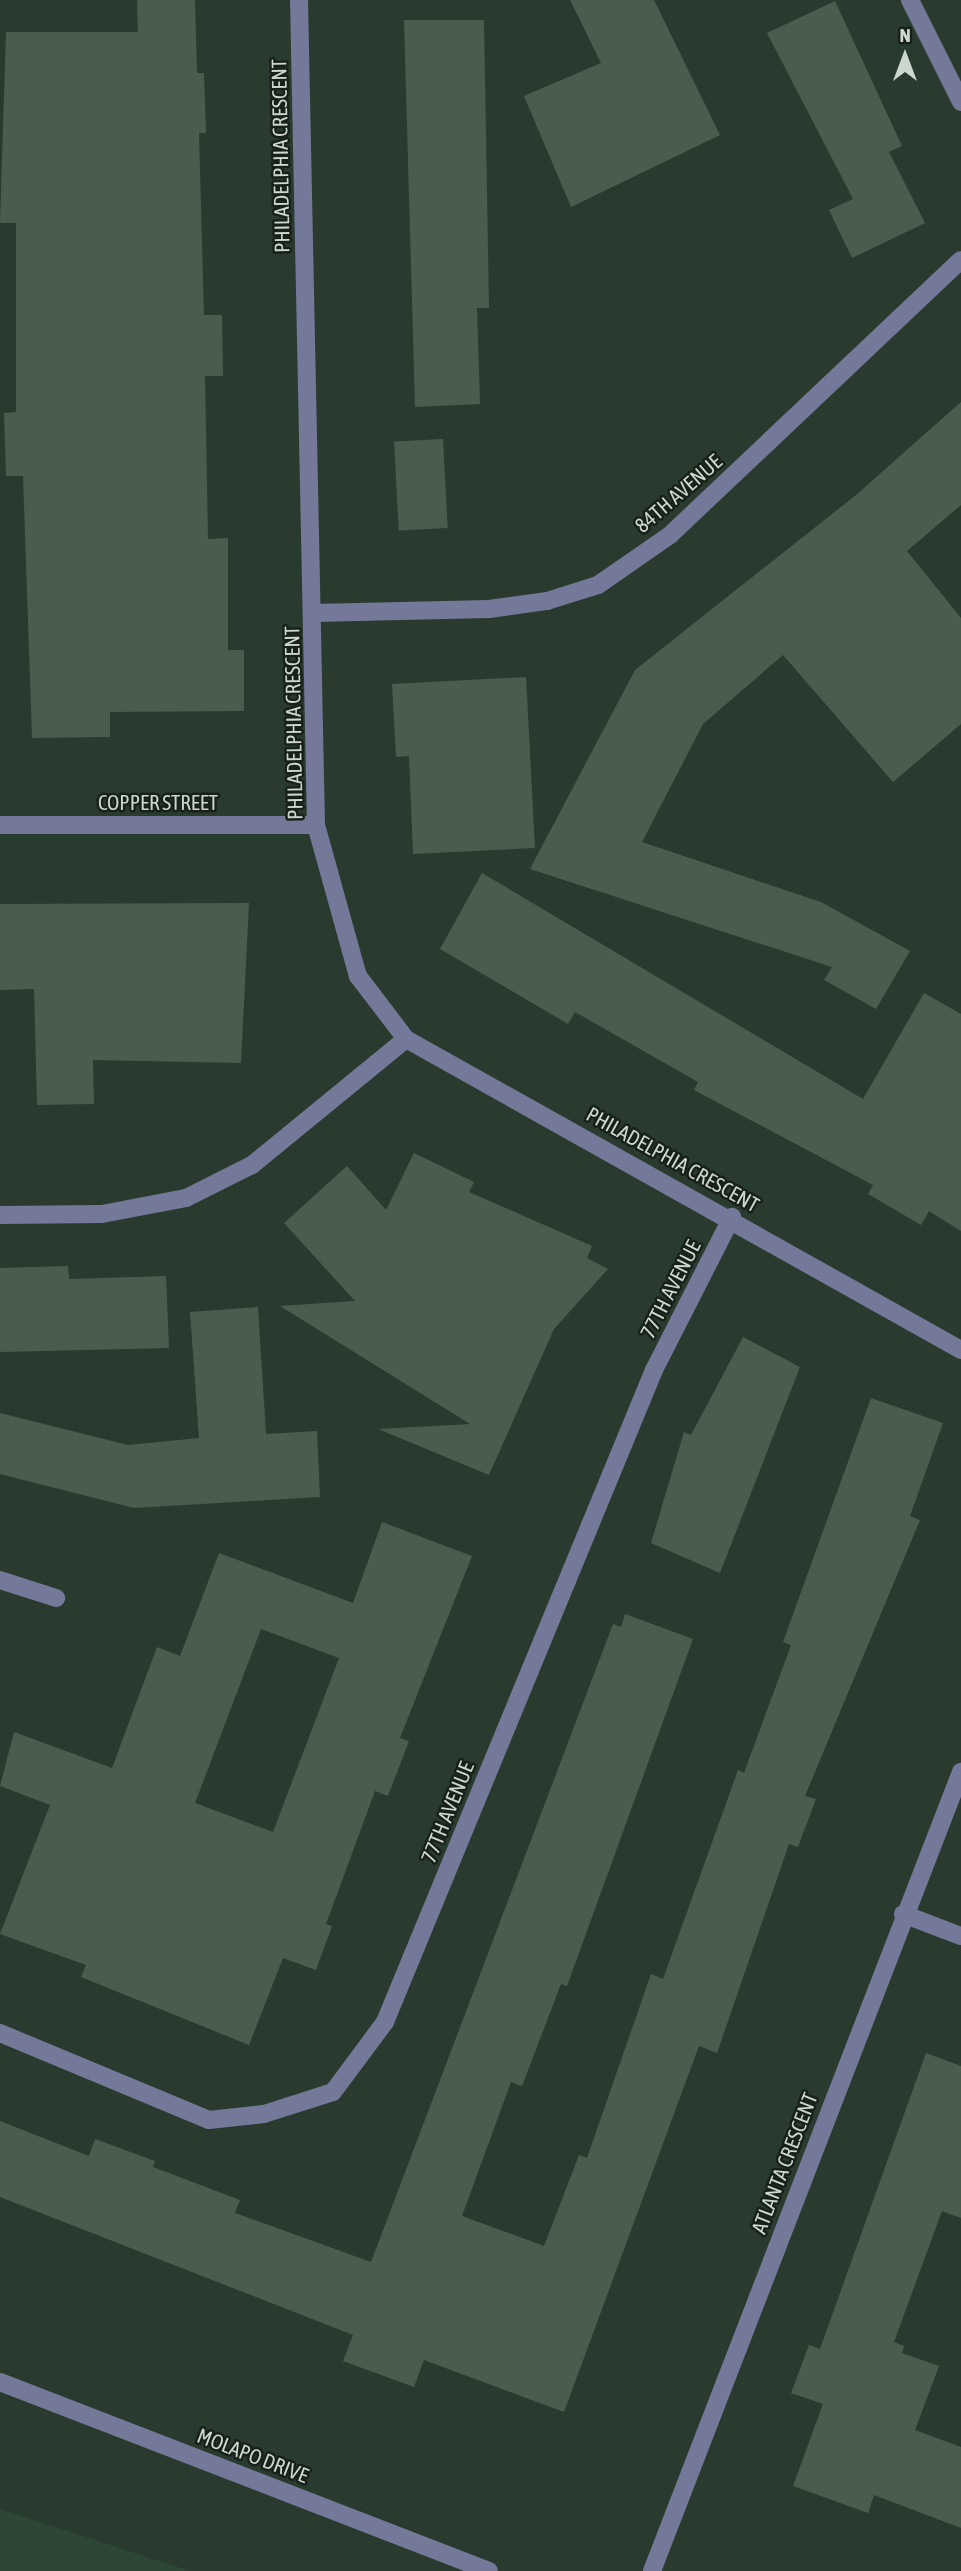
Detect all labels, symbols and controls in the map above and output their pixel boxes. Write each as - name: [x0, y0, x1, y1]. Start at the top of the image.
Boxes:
- north arrow: [870, 21, 940, 91]
- text: N: [899, 24, 911, 46]
- street label: PHILADELPHIA CRESCENT: [266, 59, 294, 253]
- street label: 84TH AVENUE: [629, 448, 727, 538]
- street label: PHILADELPHIA CRESCENT: [279, 626, 307, 820]
- street label: COPPER STREET: [98, 789, 218, 815]
- street label: PHILADELPHIA CRESCENT: [582, 1101, 764, 1217]
- street label: 77TH AVENUE: [635, 1236, 705, 1342]
- street label: 77TH AVENUE: [415, 1758, 479, 1866]
- street label: ATLANTA CRESCENT: [746, 2089, 822, 2237]
- street label: MOLAPO DRIVE: [194, 2422, 312, 2488]

